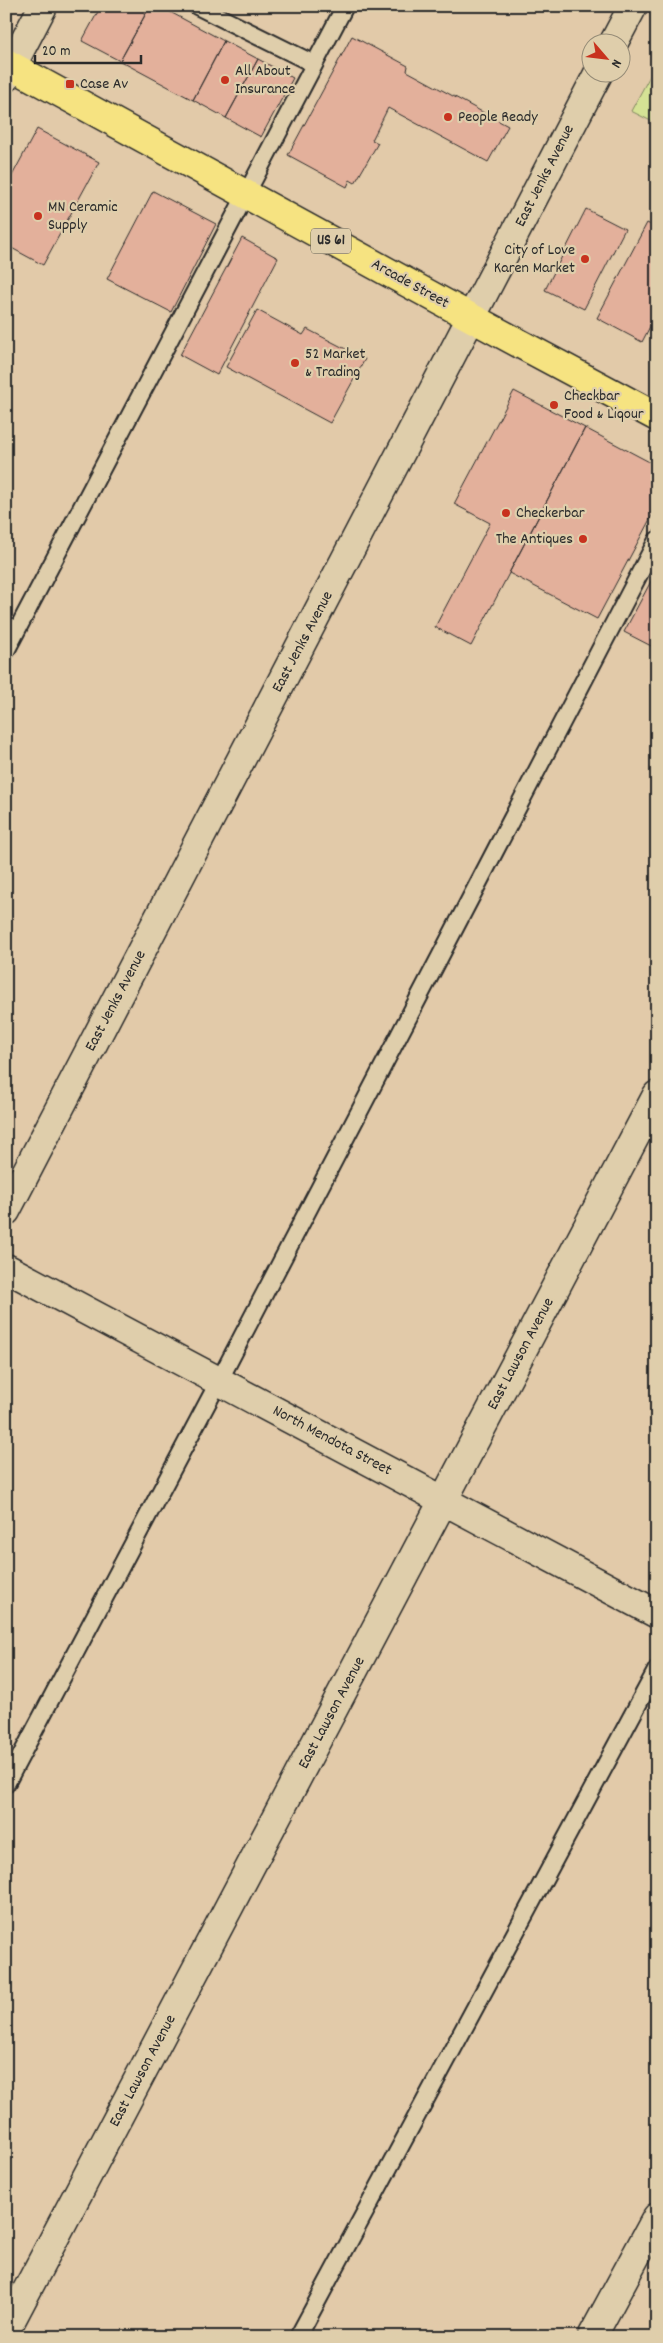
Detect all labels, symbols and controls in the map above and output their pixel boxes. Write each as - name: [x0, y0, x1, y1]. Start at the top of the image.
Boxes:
- scale bar: [35, 32, 141, 64]
- north arrow: [580, 32, 630, 82]
- text: 20 m: [42, 41, 70, 63]
- text: N: [605, 55, 626, 71]
- place label: All About Insurance: [235, 60, 295, 101]
- place label: Case Av: [80, 73, 129, 96]
- marker: All About Insurance: [219, 74, 231, 86]
- marker: Case Av: [64, 78, 76, 90]
- place label: People Ready: [458, 106, 538, 129]
- marker: People Ready: [442, 111, 454, 123]
- street label: East Jenks Avenue: [509, 121, 581, 231]
- place label: MN Ceramic Supply: [48, 196, 118, 237]
- marker: MN Ceramic Supply: [32, 210, 44, 222]
- road number: US 61: [311, 228, 351, 254]
- place label: City of Love Karen Market: [494, 239, 575, 280]
- street label: Arcade Street: [367, 253, 453, 315]
- marker: City of Love Karen Market: [579, 253, 591, 265]
- place label: 52 Market & Trading: [305, 343, 365, 384]
- marker: 52 Market & Trading: [289, 357, 301, 369]
- place label: Checkbar Food & Liqour: [564, 385, 644, 426]
- marker: Checkbar Food & Liqour: [548, 399, 560, 411]
- place label: Checkerbar: [516, 502, 585, 525]
- marker: Checkerbar: [500, 507, 512, 519]
- place label: The Antiques: [496, 528, 573, 551]
- marker: The Antiques: [577, 533, 589, 545]
- street label: East Jenks Avenue: [267, 587, 339, 697]
- street label: East Jenks Avenue: [80, 946, 152, 1056]
- street label: East Lawson Avenue: [482, 1294, 560, 1414]
- street label: North Mendota Street: [268, 1400, 396, 1482]
- street label: East Lawson Avenue: [293, 1653, 371, 1773]
- street label: East Lawson Avenue: [104, 2011, 182, 2131]

